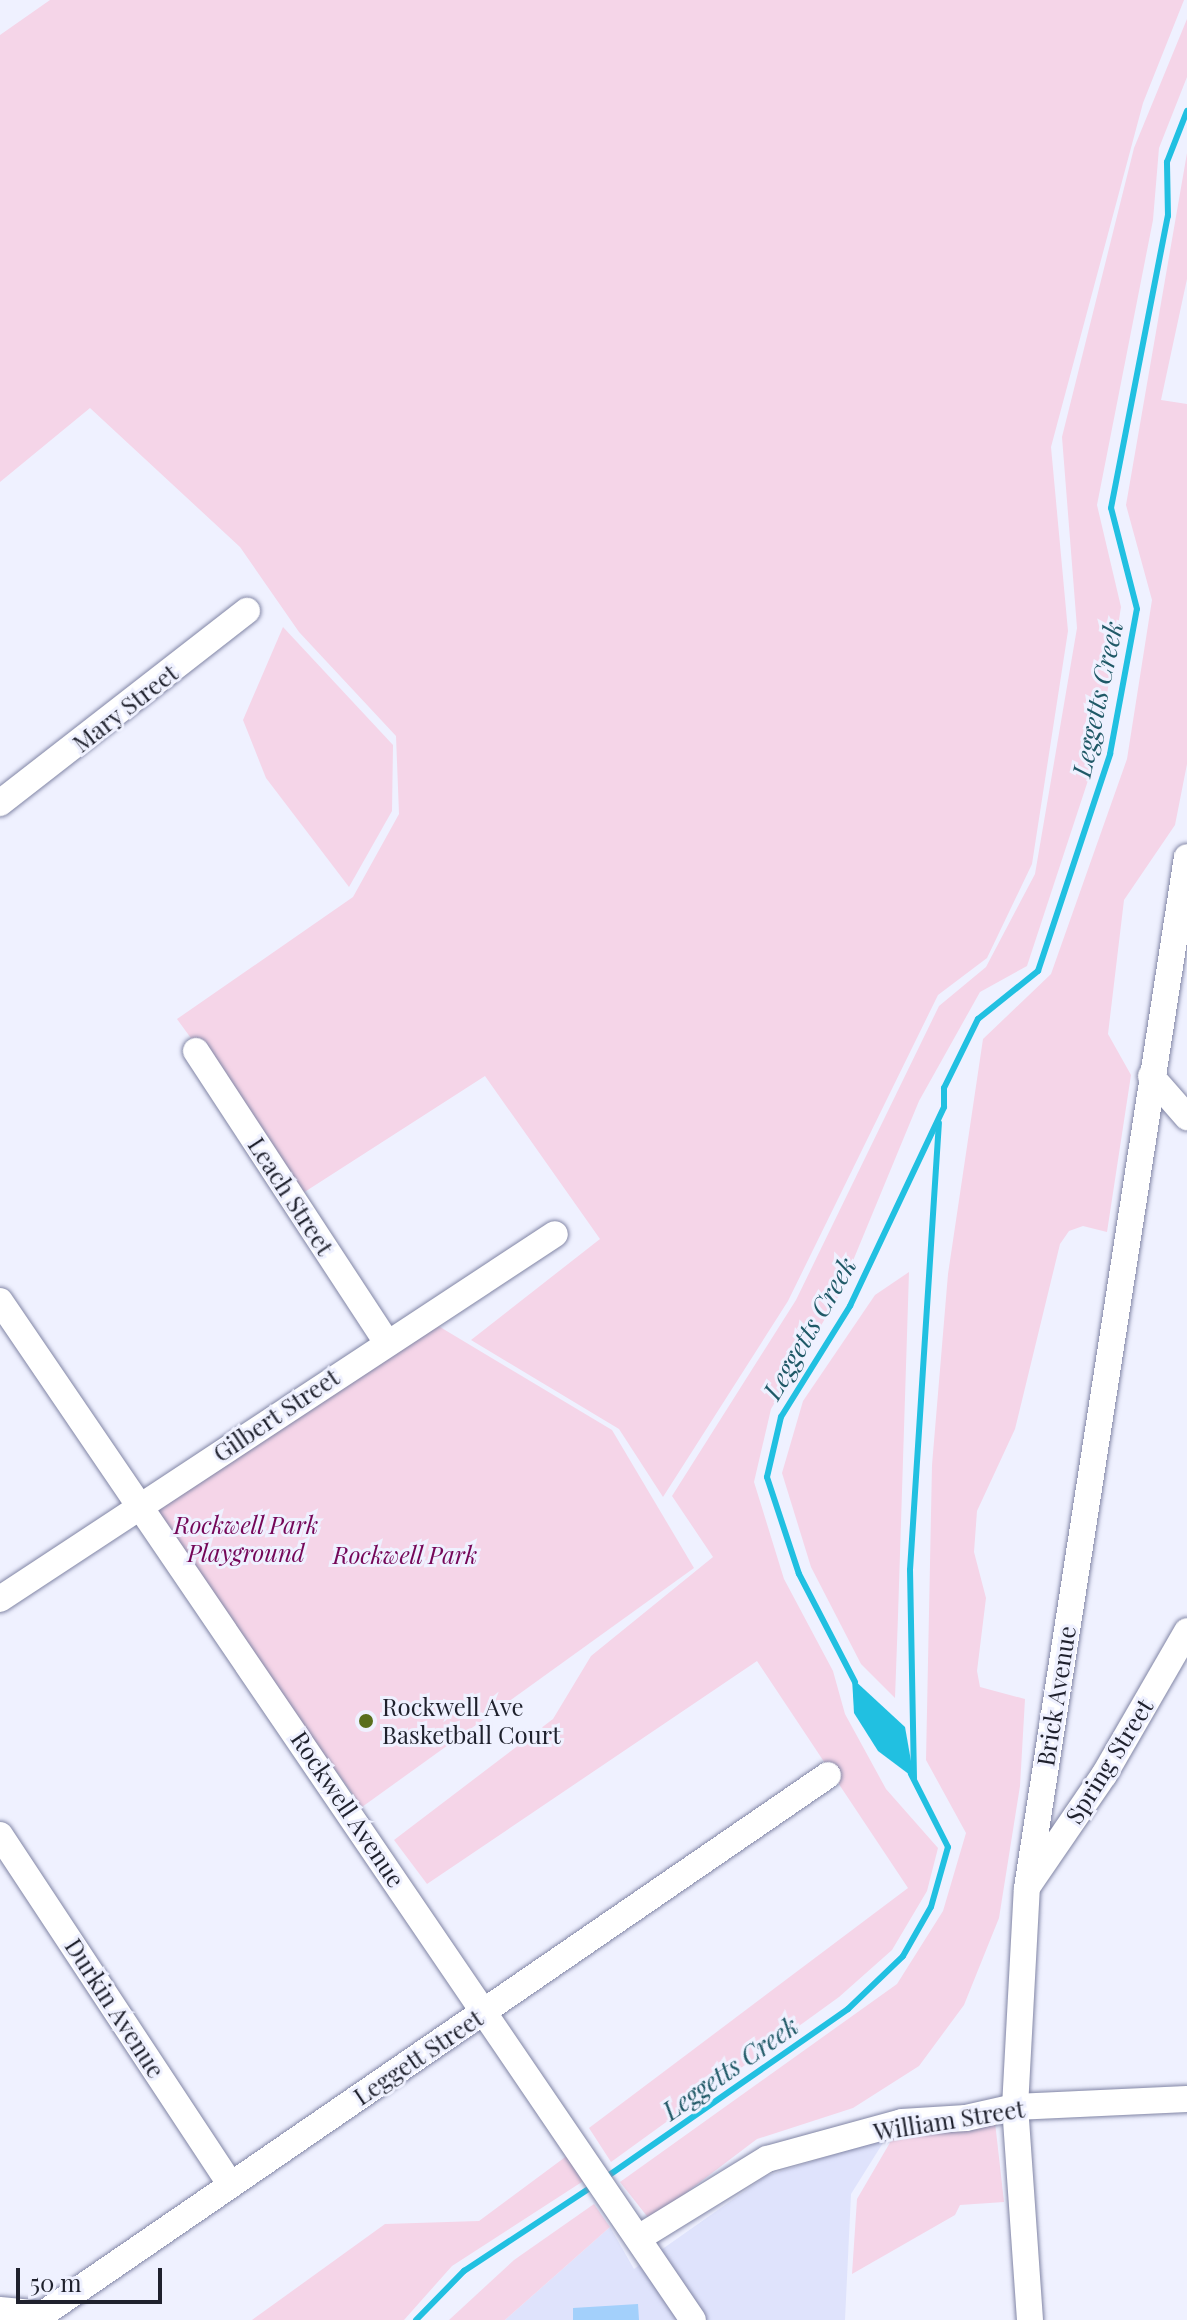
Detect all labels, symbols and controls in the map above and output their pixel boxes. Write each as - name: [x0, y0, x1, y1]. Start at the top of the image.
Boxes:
- water label: Leggetts Creek: [1065, 618, 1129, 780]
- street label: Mary Street: [67, 658, 183, 758]
- street label: Leach Street: [242, 1132, 340, 1260]
- water label: Leggetts Creek: [756, 1252, 862, 1404]
- street label: Gilbert Street: [207, 1362, 345, 1468]
- park label: Rockwell Park Playground: [173, 1511, 319, 1567]
- park label: Rockwell Park: [332, 1541, 478, 1569]
- street label: Brick Avenue: [1031, 1623, 1081, 1769]
- place label: Rockwell Ave Basketball Court: [382, 1693, 561, 1749]
- street label: Spring Street: [1059, 1693, 1159, 1829]
- marker: Rockwell Ave Basketball Court: [357, 1712, 375, 1730]
- street label: Rockwell Avenue: [285, 1725, 411, 1893]
- street label: Durkin Avenue: [59, 1933, 171, 2083]
- street label: Leggett Street: [348, 2003, 488, 2111]
- water label: Leggetts Creek: [656, 2010, 804, 2126]
- street label: William Street: [871, 2094, 1027, 2146]
- scale bar: [20, 2252, 166, 2302]
- text: 50 m: [30, 2266, 82, 2298]

